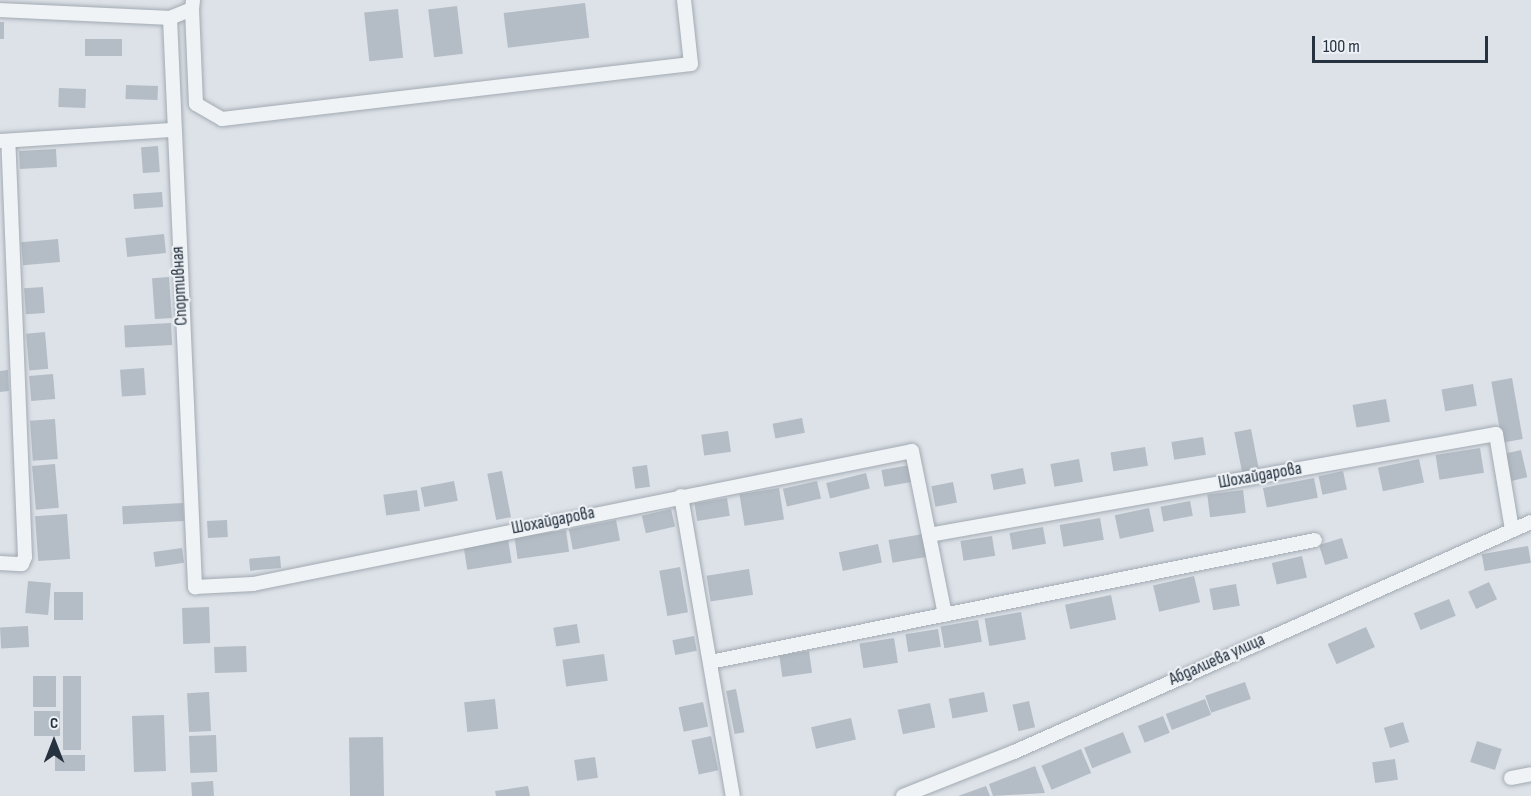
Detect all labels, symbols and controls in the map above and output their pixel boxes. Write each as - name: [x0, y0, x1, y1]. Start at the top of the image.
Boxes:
- scale bar: [1315, 24, 1490, 62]
- text: 100 m: [1323, 36, 1360, 57]
- street label: Спортивная: [167, 246, 193, 326]
- street label: Шохайдарова: [1217, 458, 1303, 494]
- street label: Шохайдарова: [510, 502, 596, 540]
- street label: Абдалиева улица: [1166, 629, 1268, 691]
- north arrow: [24, 712, 84, 772]
- text: С: [50, 714, 58, 733]

